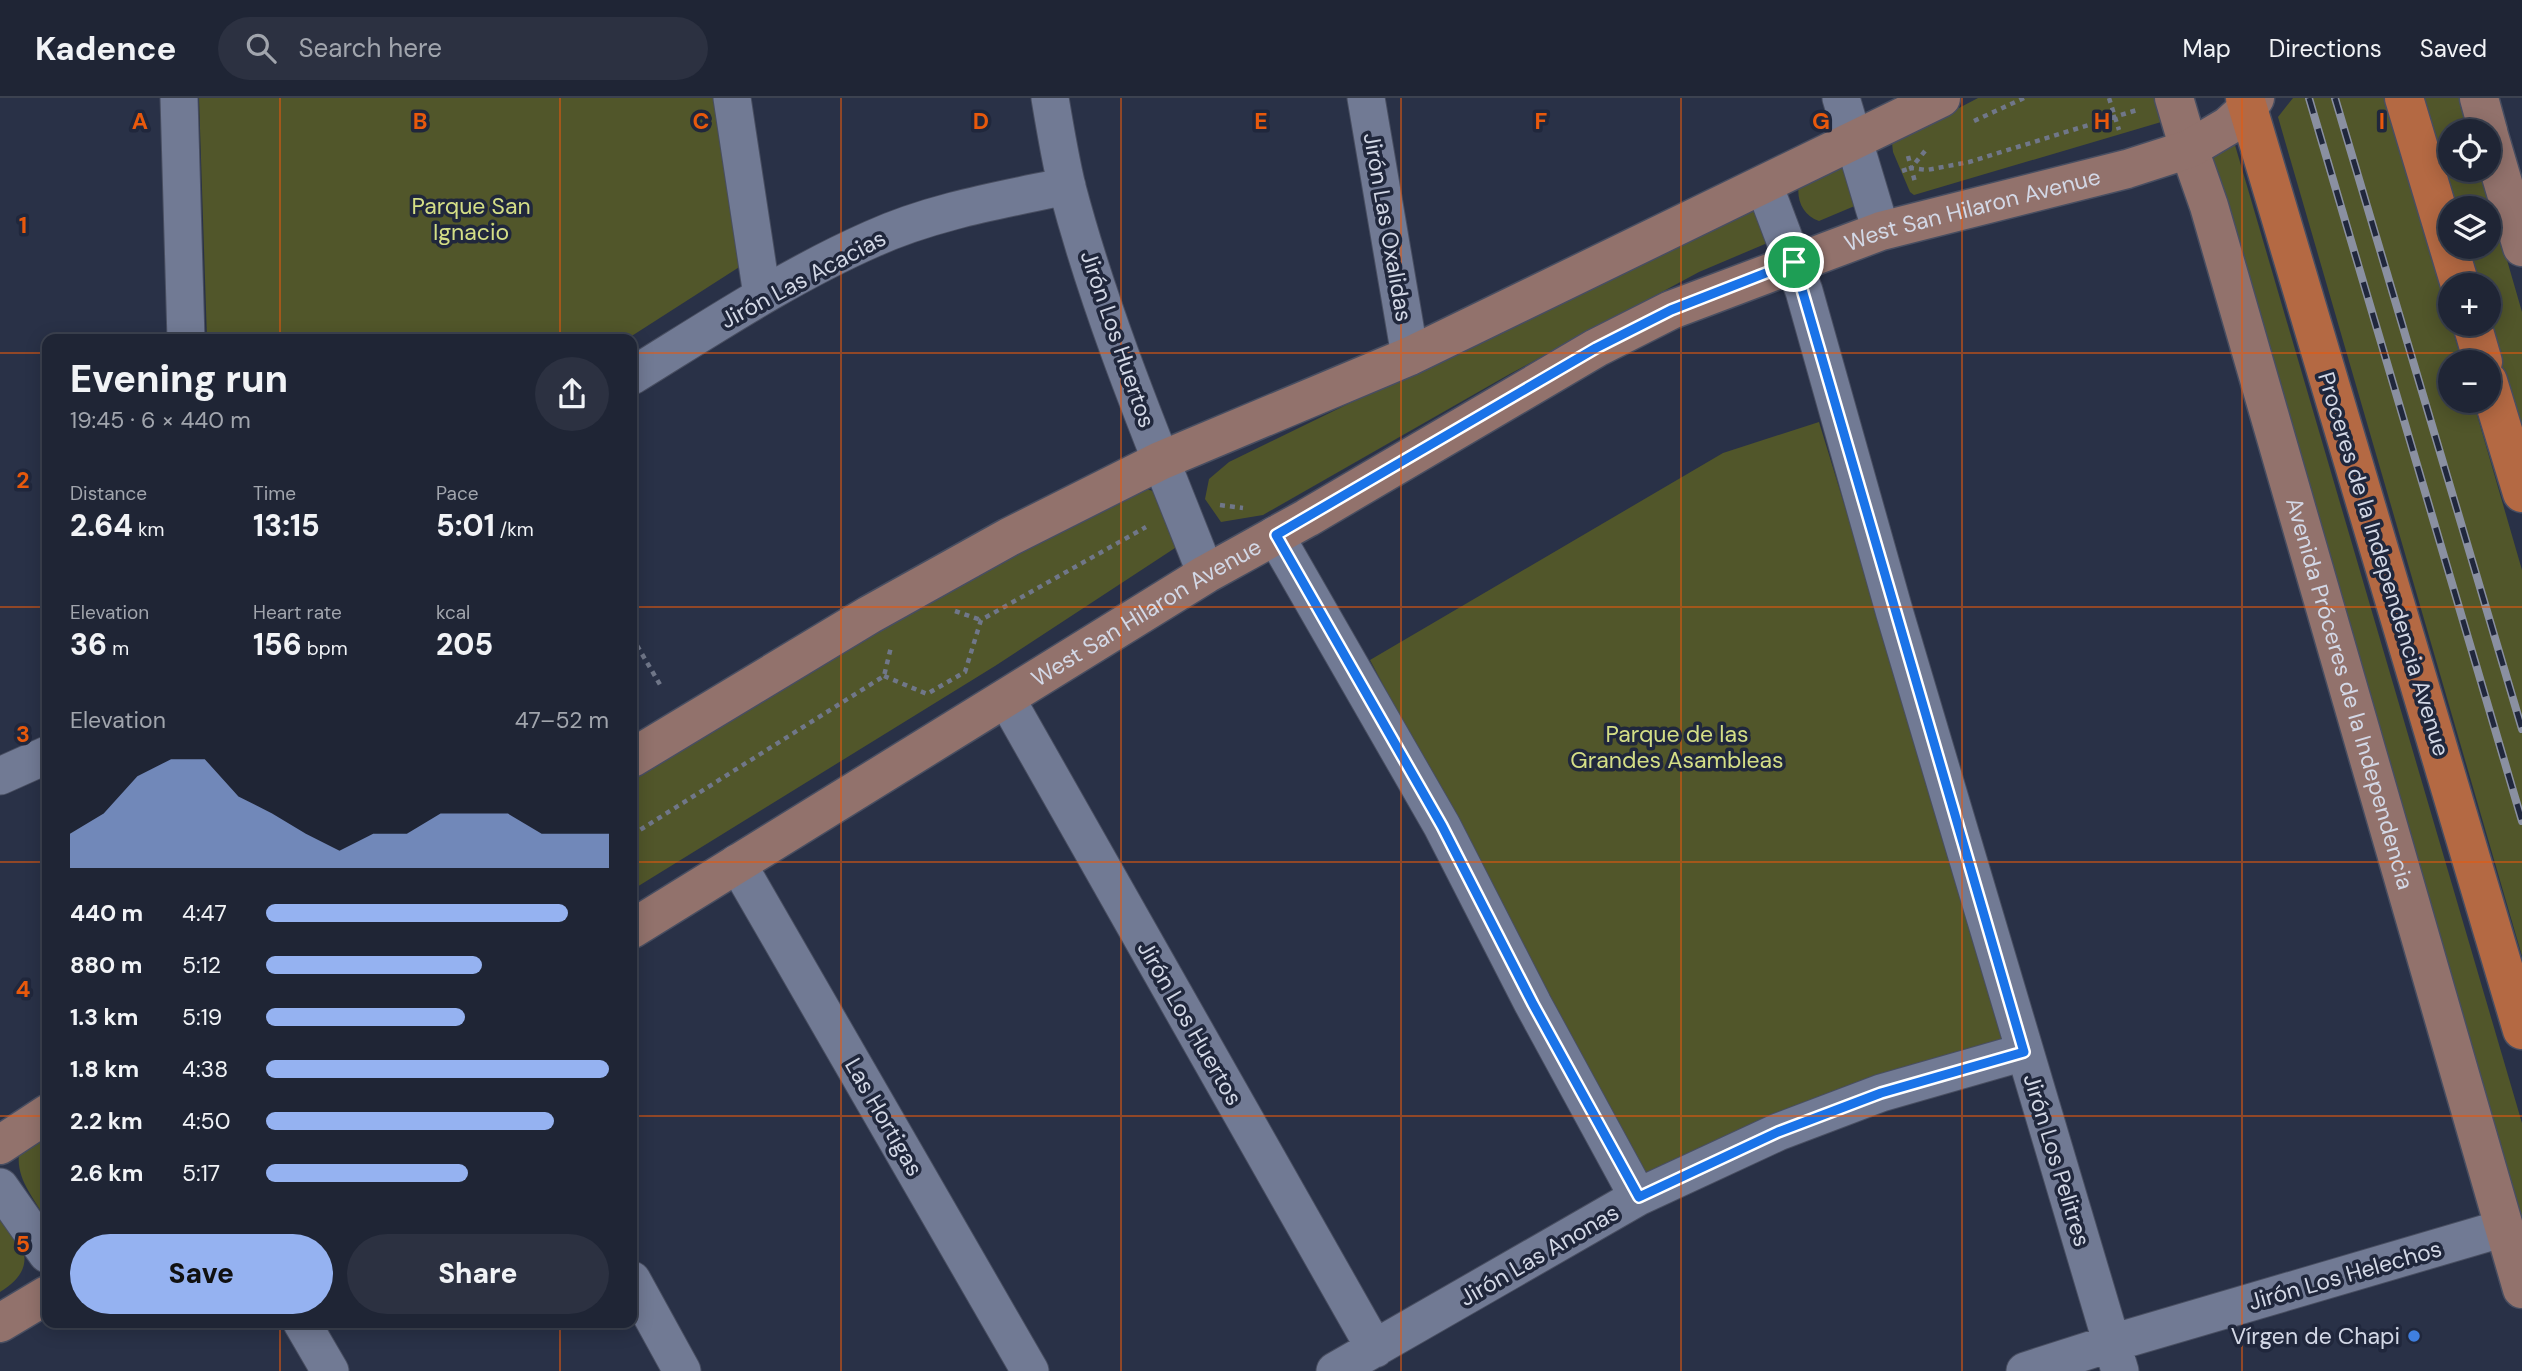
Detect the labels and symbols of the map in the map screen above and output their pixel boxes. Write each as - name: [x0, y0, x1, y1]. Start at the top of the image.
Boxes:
- text: A: [132, 106, 148, 136]
- text: B: [413, 106, 427, 136]
- text: C: [693, 106, 709, 136]
- text: D: [973, 106, 989, 136]
- text: E: [1254, 106, 1268, 136]
- text: F: [1535, 106, 1548, 136]
- text: G: [1812, 106, 1830, 136]
- text: H: [2094, 106, 2110, 136]
- text: I: [2379, 106, 2385, 136]
- street label: Jirón Las Oxalidas: [1357, 130, 1419, 324]
- street label: West San Hilaron Avenue: [1840, 161, 2104, 258]
- park label: Parque San Ignacio: [411, 191, 531, 247]
- text: 1: [19, 210, 27, 240]
- street label: Jirón Las Acacias: [715, 223, 891, 335]
- pin: [1764, 232, 1824, 292]
- street label: Jirón Los Huertos: [1074, 247, 1162, 431]
- street label: Proceres de la Independencia Avenue: [2311, 368, 2457, 760]
- text: 2: [16, 465, 30, 495]
- street label: Avenida Próceres de la Independencia: [2279, 494, 2421, 893]
- street label: West San Hilaron Avenue: [1026, 531, 1267, 693]
- text: 3: [16, 719, 30, 749]
- park label: Parque de las Grandes Asambleas: [1570, 719, 1784, 775]
- street label: Jirón Los Huertos: [1131, 935, 1249, 1111]
- text: 4: [16, 974, 31, 1004]
- street label: Las Hortigas: [838, 1053, 930, 1181]
- street label: Jirón Los Pelitres: [2016, 1070, 2098, 1250]
- street label: Jirón Las Anonas: [1454, 1197, 1624, 1313]
- text: 5: [16, 1229, 30, 1259]
- street label: Jirón Los Helechos: [2245, 1233, 2445, 1317]
- place label: Vírgen de Chapi: [2231, 1321, 2400, 1351]
- marker: Vírgen de Chapi: [2406, 1328, 2422, 1344]

